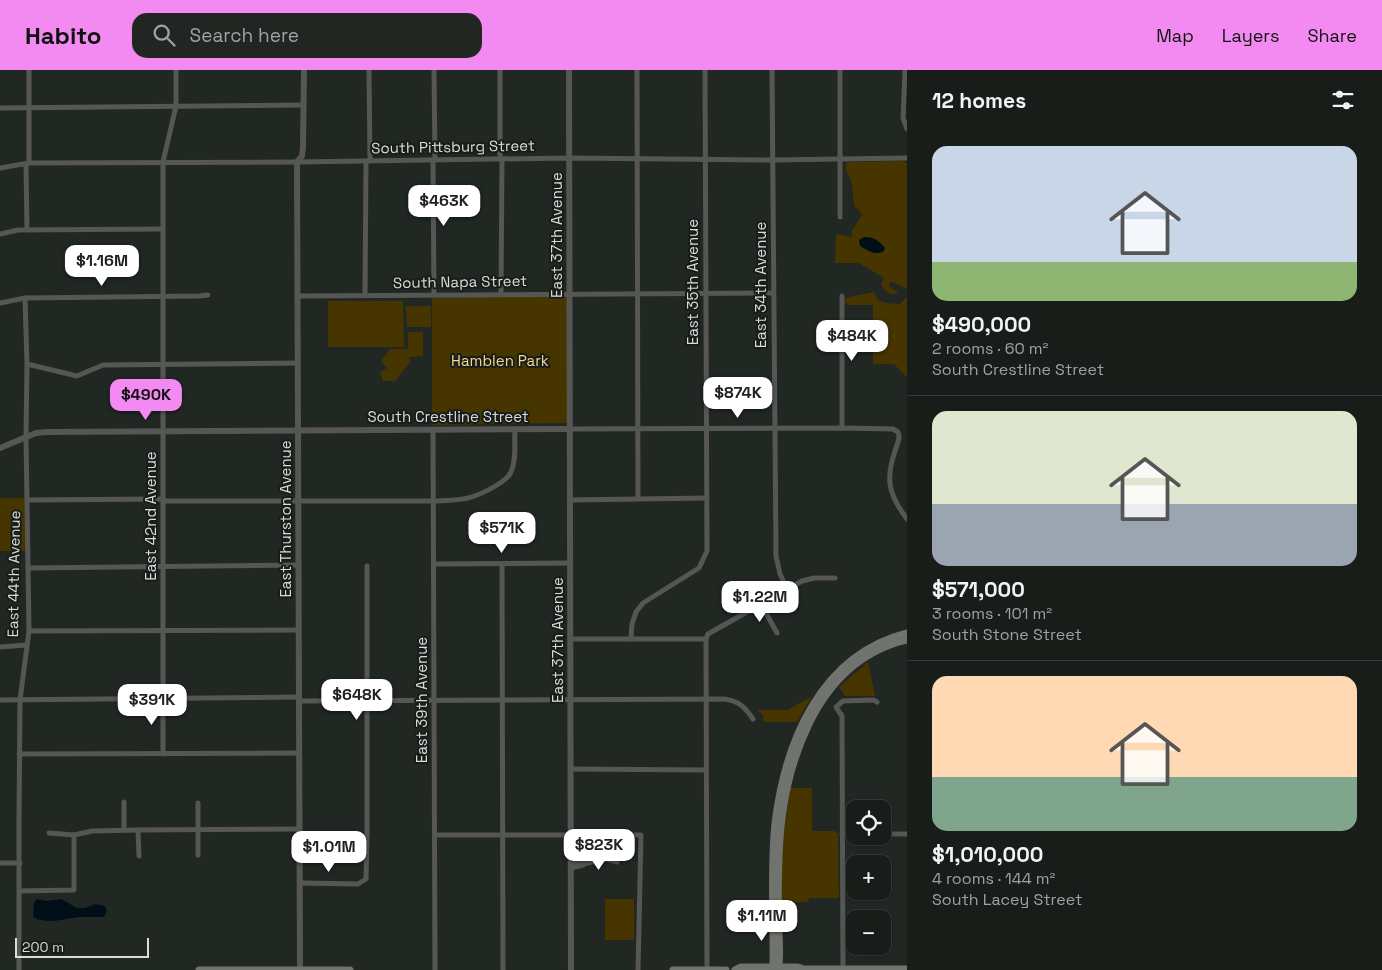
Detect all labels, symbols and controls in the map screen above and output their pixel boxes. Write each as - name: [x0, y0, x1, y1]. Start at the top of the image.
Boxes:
- search box: [132, 13, 482, 58]
- text: Habito: [25, 20, 102, 51]
- icon: search: [150, 21, 178, 49]
- text: Search here: [190, 23, 299, 48]
- text: Map: [1156, 24, 1194, 47]
- text: Layers: [1222, 24, 1279, 47]
- text: Share: [1307, 24, 1357, 47]
- icon: filters: [1329, 86, 1357, 114]
- text: 12 homes: [932, 87, 1026, 114]
- street label: South Pittsburg Street: [371, 136, 535, 157]
- street label: East 37th Avenue: [547, 172, 566, 298]
- icon: home: [1100, 178, 1190, 268]
- pin: $463K: [409, 184, 479, 227]
- text: $463K: [419, 190, 469, 211]
- street label: East 35th Avenue: [683, 219, 702, 345]
- street label: East 34th Avenue: [751, 222, 770, 348]
- pin: $1.16M: [61, 244, 143, 287]
- text: $1.16M: [76, 250, 128, 271]
- street label: South Napa Street: [393, 271, 527, 292]
- text: $490,000: [932, 311, 1031, 338]
- pin: $484K: [817, 320, 887, 362]
- text: $484K: [827, 325, 877, 346]
- text: 2 rooms · 60 m²: [932, 338, 1048, 359]
- park label: Hamblen Park: [451, 351, 549, 370]
- text: South Crestline Street: [932, 359, 1104, 380]
- pin: $874K: [703, 376, 773, 419]
- pin: $490K: [111, 378, 181, 421]
- text: $874K: [714, 382, 762, 403]
- text: $490K: [121, 384, 171, 405]
- street label: South Crestline Street: [367, 407, 529, 426]
- street label: East Thurston Avenue: [276, 440, 295, 598]
- icon: home: [1100, 444, 1190, 534]
- street label: East 42nd Avenue: [141, 451, 160, 581]
- street label: East 44th Avenue: [3, 510, 24, 638]
- pin: $571K: [467, 512, 537, 554]
- text: $571K: [479, 517, 525, 538]
- text: $571,000: [932, 576, 1025, 603]
- street label: East 37th Avenue: [548, 577, 567, 703]
- pin: $1.22M: [719, 580, 801, 623]
- text: $1.22M: [733, 586, 787, 607]
- text: 3 rooms · 101 m²: [932, 603, 1052, 624]
- text: South Stone Street: [932, 624, 1082, 645]
- street label: East 39th Avenue: [412, 637, 431, 763]
- pin: $648K: [322, 678, 392, 721]
- pin: $391K: [117, 684, 187, 726]
- text: $648K: [332, 684, 382, 705]
- text: $391K: [129, 689, 175, 710]
- icon: home: [1100, 709, 1190, 799]
- map controls: [846, 800, 891, 955]
- button: locate: [846, 800, 891, 845]
- pin: $823K: [564, 828, 634, 871]
- pin: $1.01M: [288, 830, 370, 873]
- text: $823K: [575, 834, 623, 855]
- text: $1.01M: [302, 836, 356, 857]
- text: $1,010,000: [932, 841, 1043, 868]
- button: +: [846, 855, 891, 900]
- text: 4 rooms · 144 m²: [932, 868, 1055, 889]
- text: South Lacey Street: [932, 889, 1082, 910]
- pin: $1.11M: [721, 900, 803, 942]
- text: $1.11M: [737, 905, 787, 926]
- button: −: [846, 910, 891, 955]
- scale bar: [15, 935, 149, 958]
- text: 200 m: [22, 938, 64, 956]

